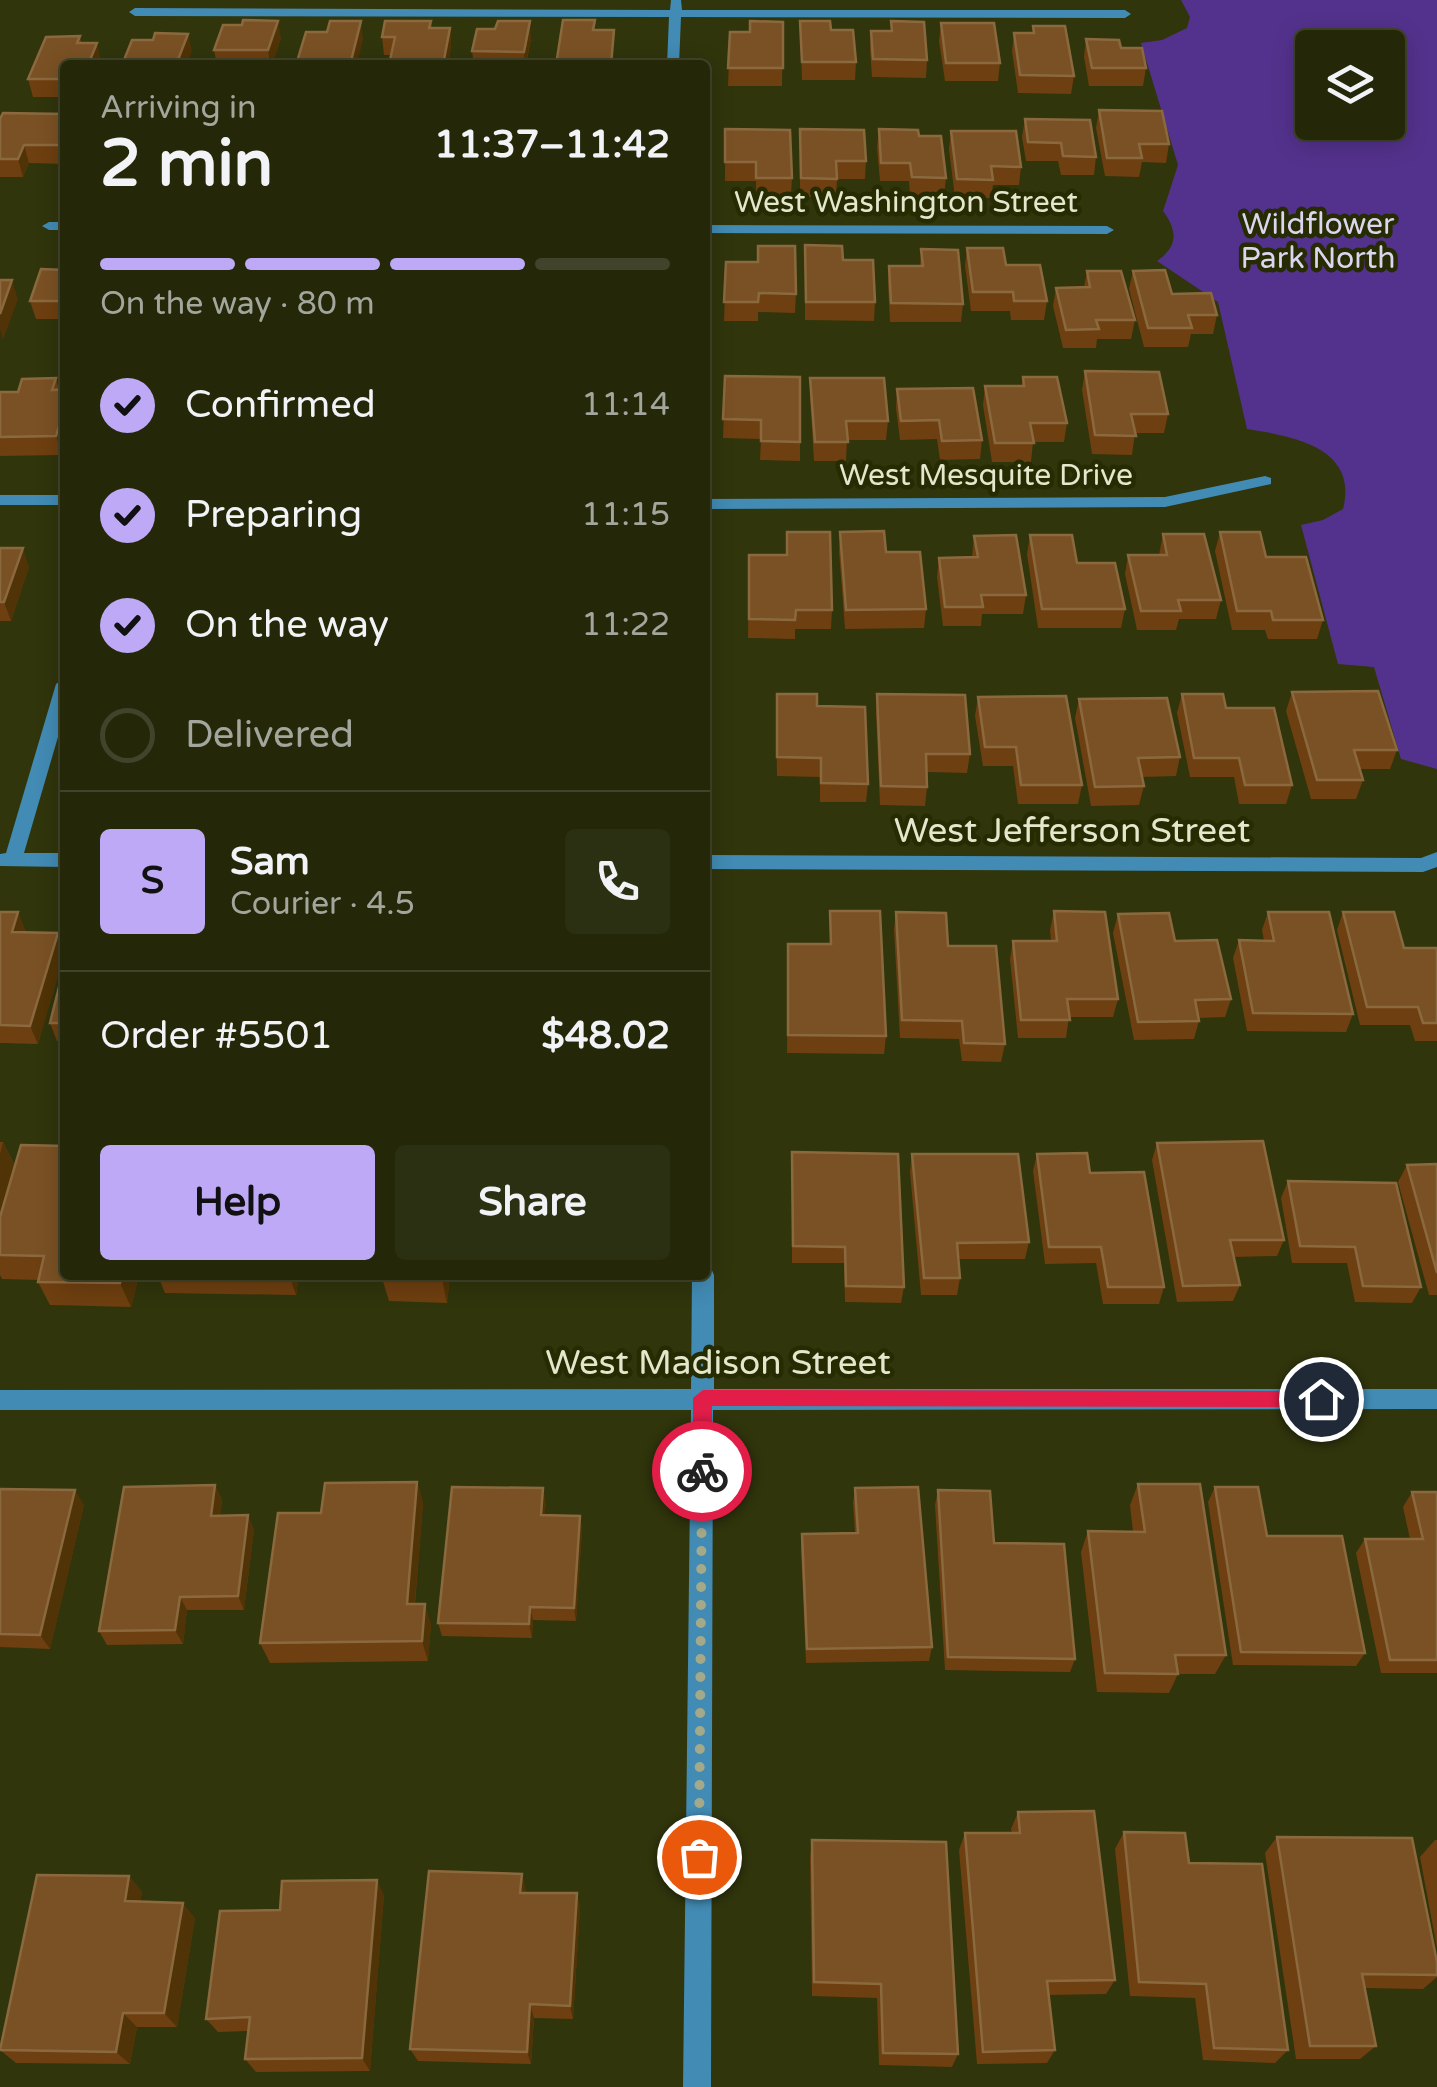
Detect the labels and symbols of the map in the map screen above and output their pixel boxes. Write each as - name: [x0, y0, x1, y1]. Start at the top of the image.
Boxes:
- street label: West Washington Street: [734, 184, 1078, 221]
- park label: Wildflower Park North: [1240, 206, 1396, 277]
- street label: West Mesquite Drive: [839, 457, 1133, 494]
- street label: West Jefferson Street: [894, 810, 1250, 852]
- street label: West Madison Street: [545, 1342, 891, 1384]
- pin: [1279, 1357, 1364, 1442]
- courier: [652, 1421, 752, 1521]
- pin: [657, 1815, 742, 1900]

